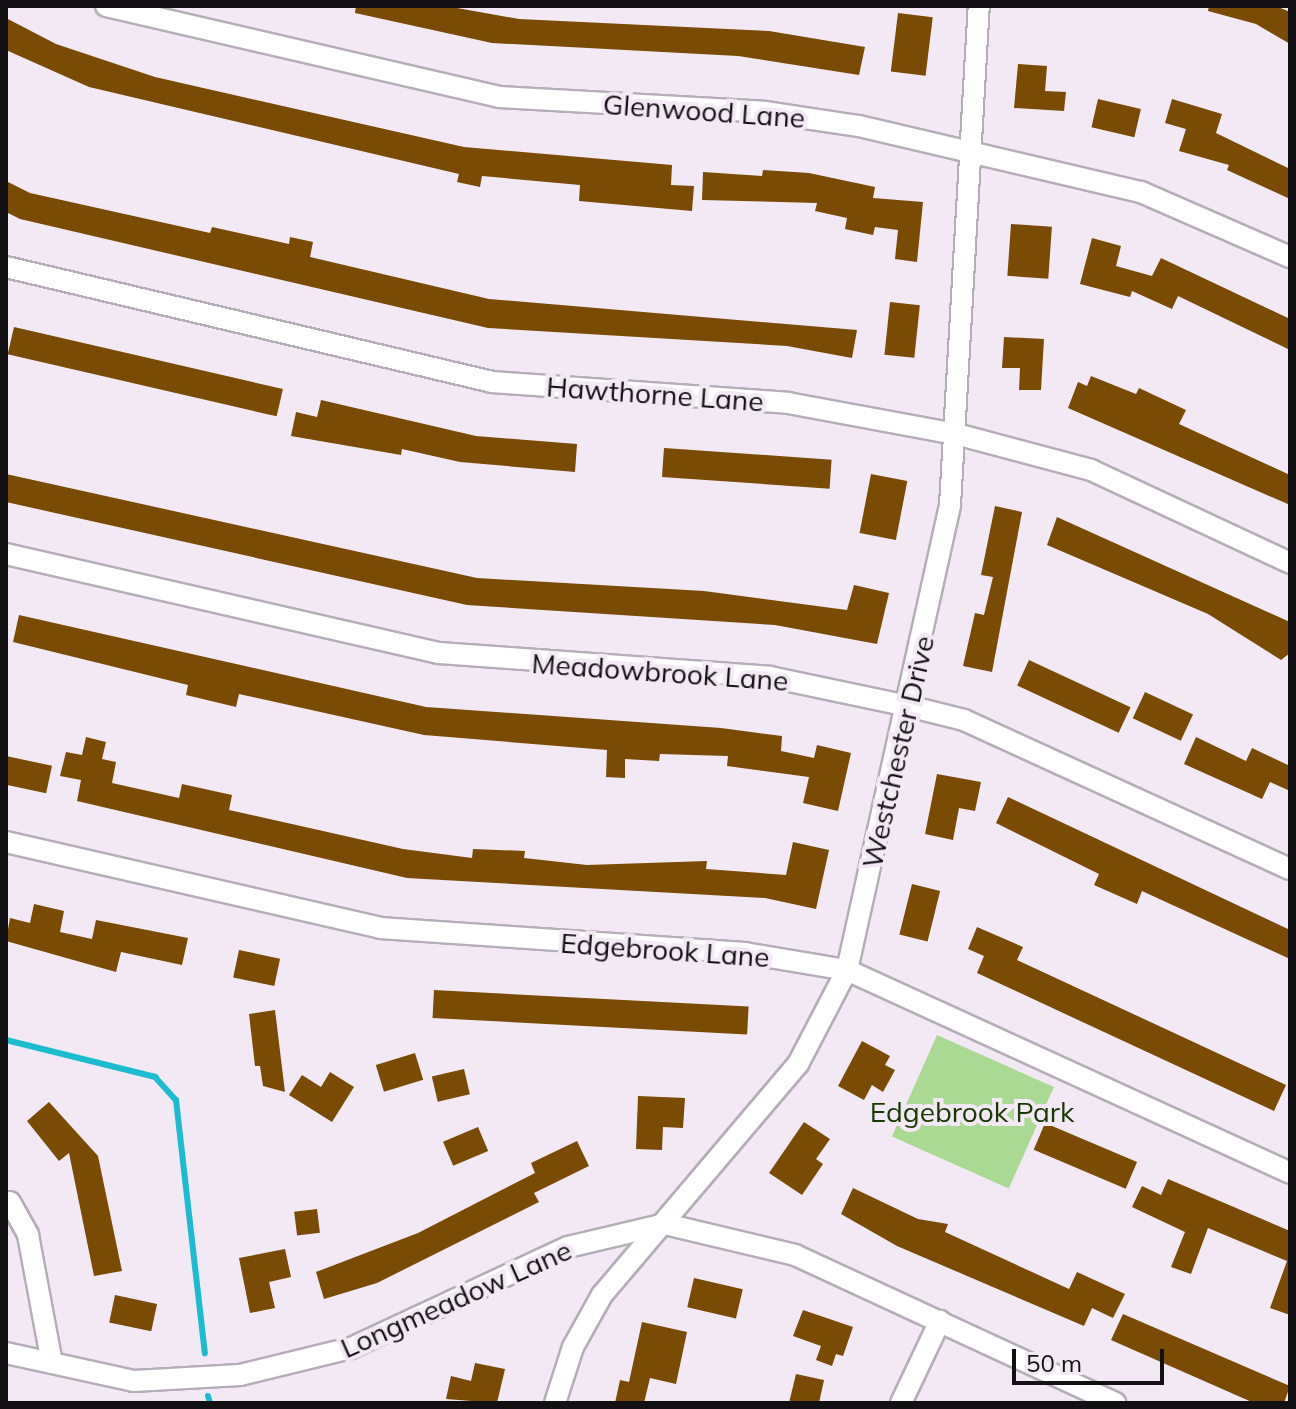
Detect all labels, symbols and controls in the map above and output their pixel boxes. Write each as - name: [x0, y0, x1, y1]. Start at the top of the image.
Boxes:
- street label: Glenwood Lane: [602, 87, 806, 135]
- street label: Hawthorne Lane: [545, 370, 765, 418]
- street label: Westchester Drive: [855, 633, 941, 871]
- street label: Meadowbrook Lane: [531, 646, 789, 698]
- street label: Edgebrook Lane: [559, 926, 771, 974]
- park label: Edgebrook Park: [870, 1095, 1074, 1129]
- street label: Longmeadow Lane: [335, 1233, 577, 1365]
- scale bar: [1016, 1333, 1168, 1383]
- text: 50 m: [1026, 1348, 1082, 1378]

